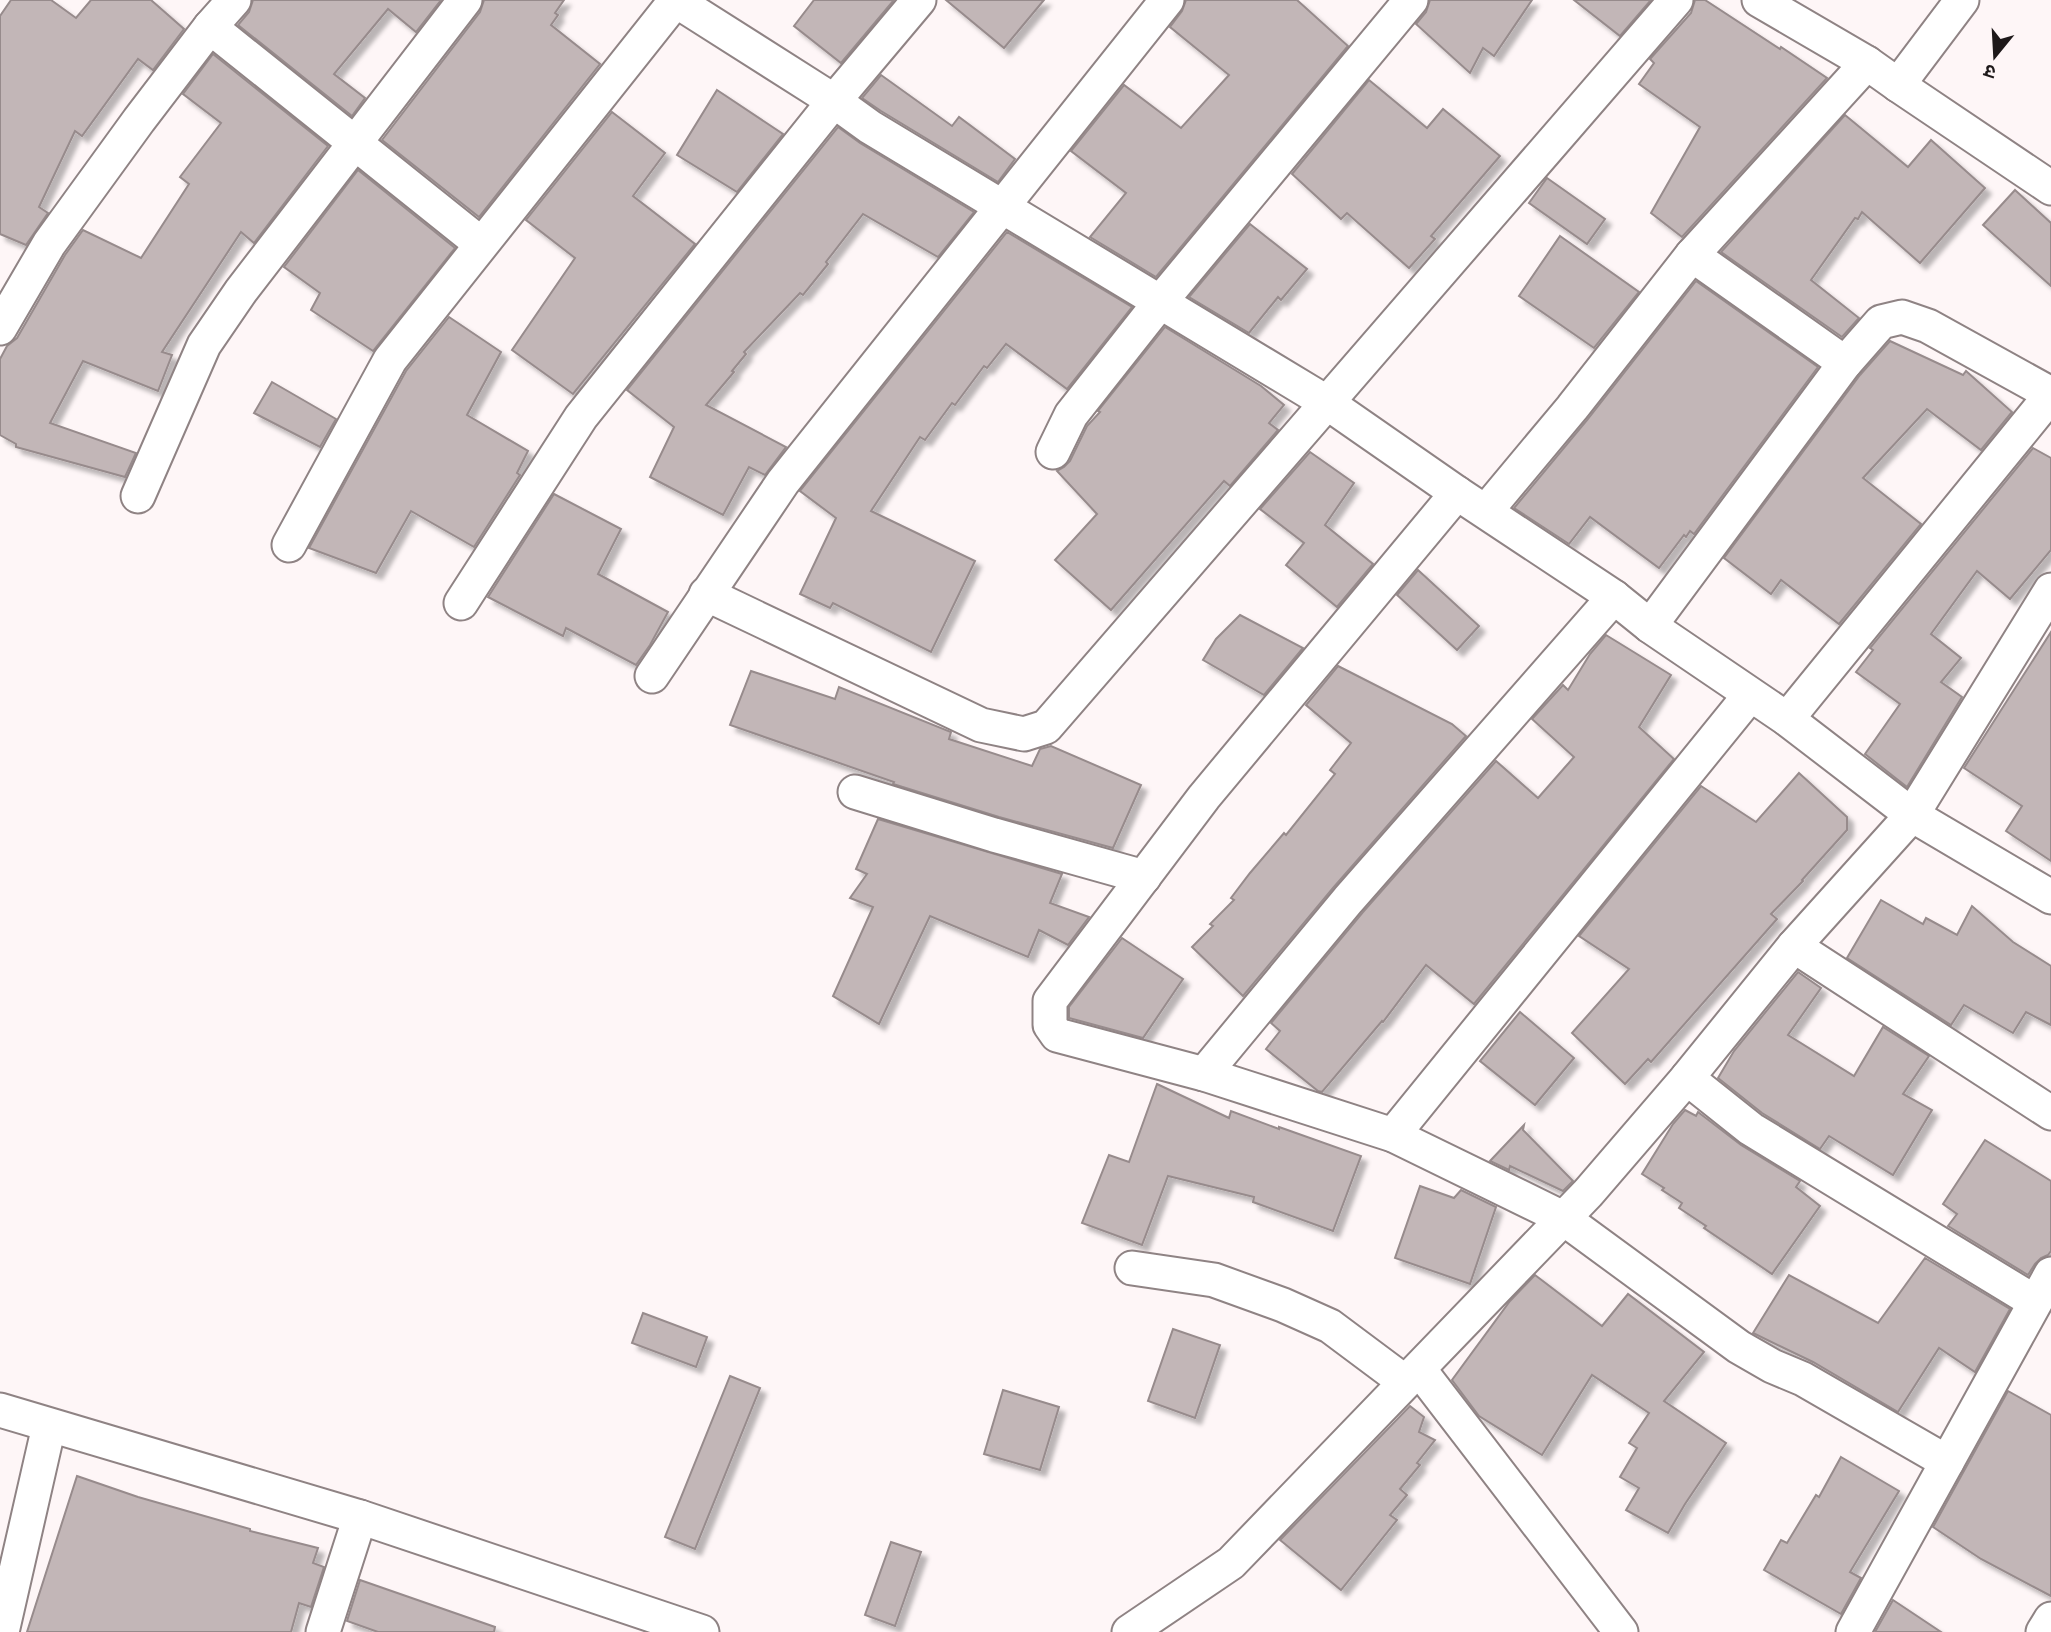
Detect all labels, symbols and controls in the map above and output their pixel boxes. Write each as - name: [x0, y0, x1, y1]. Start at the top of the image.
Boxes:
- north arrow: [1960, 21, 2030, 91]
- text: उ: [1980, 58, 1999, 86]

